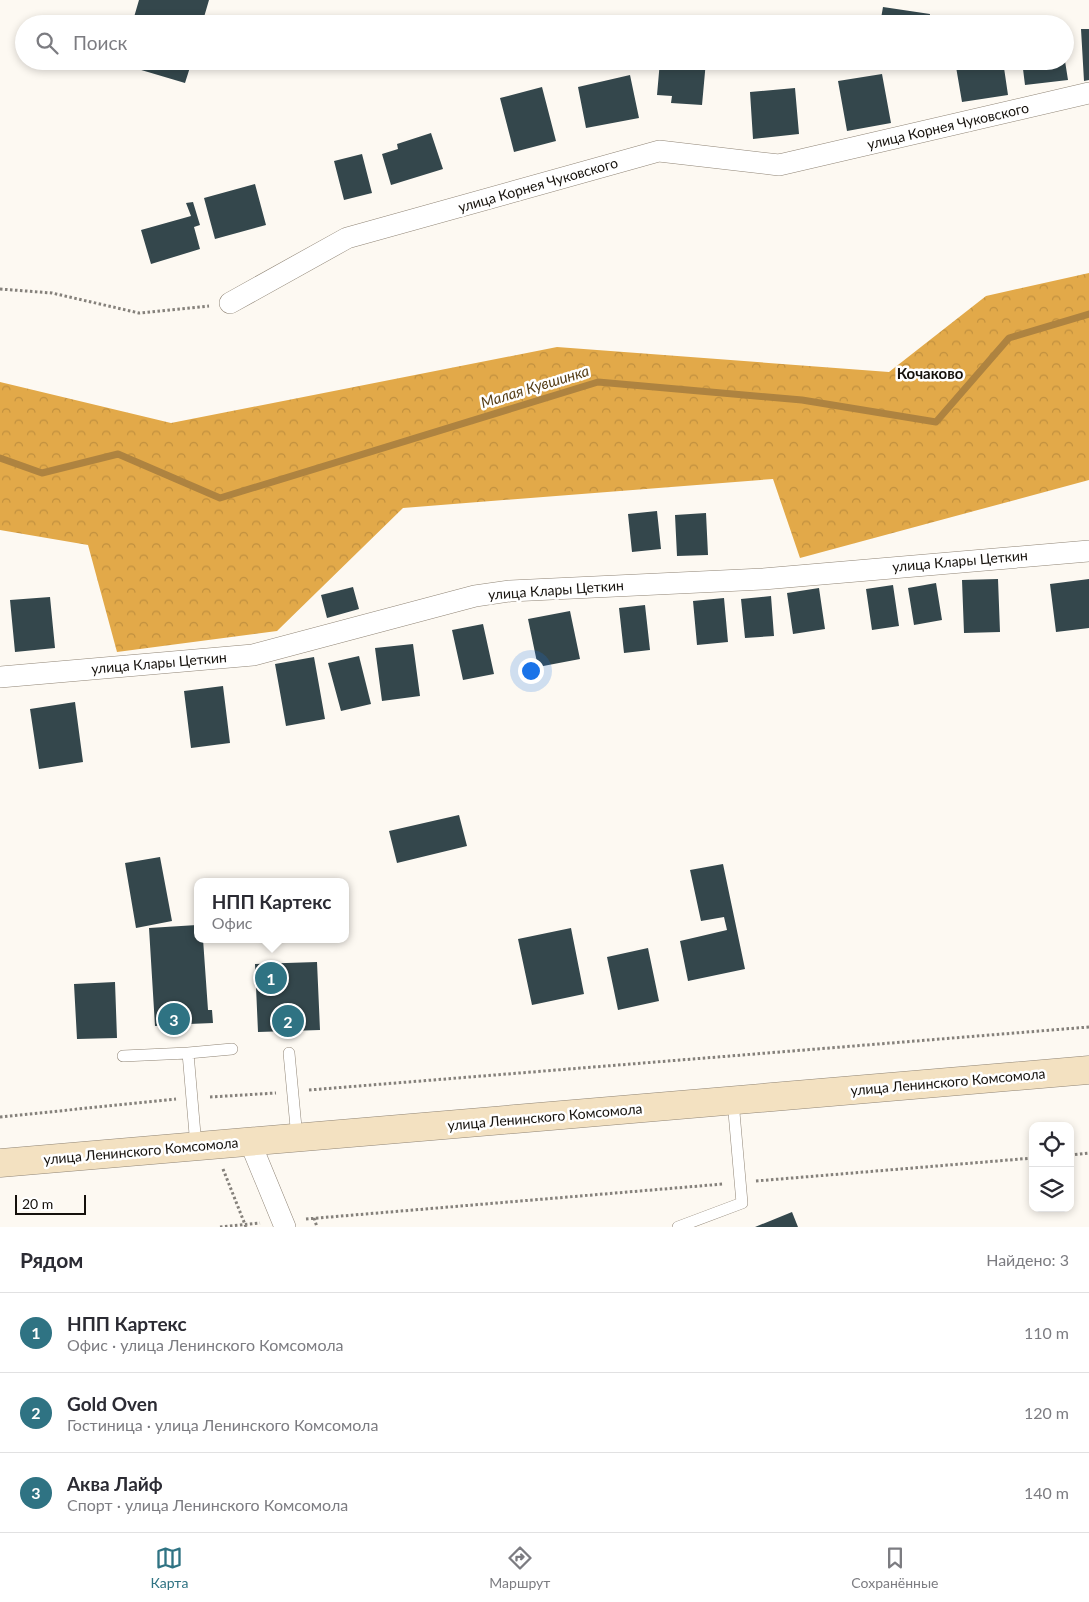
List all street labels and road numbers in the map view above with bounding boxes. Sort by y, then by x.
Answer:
street label: улица Корнея Чуковского [865,99,1030,152]
street label: улица Корнея Чуковского [456,154,620,215]
street label: улица Клары Цеткин [892,546,1028,575]
street label: улица Клары Цеткин [488,576,624,603]
street label: улица Клары Цеткин [91,648,227,677]
street label: улица Ленинского Комсомола [850,1065,1046,1098]
street label: улица Ленинского Комсомола [447,1100,643,1133]
street label: улица Ленинского Комсомола [43,1134,239,1167]

